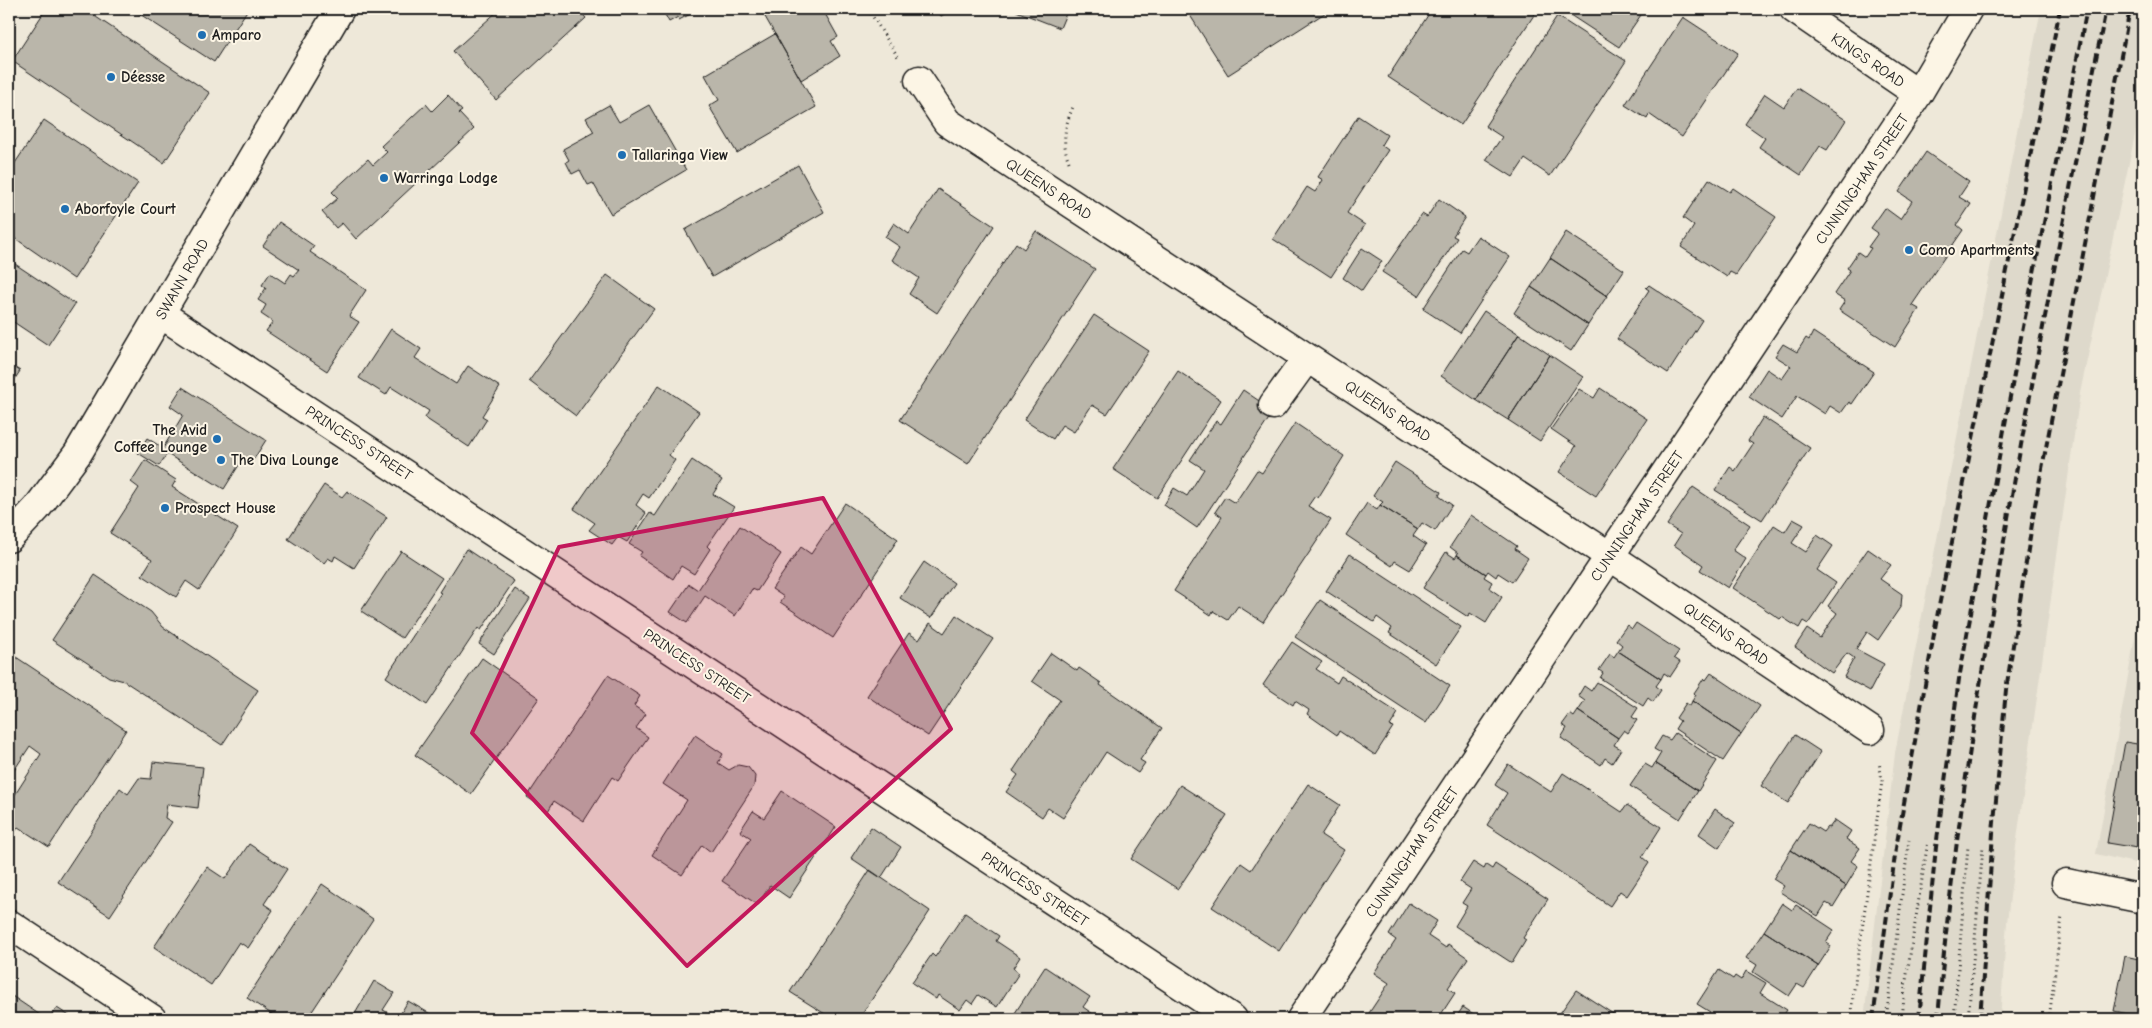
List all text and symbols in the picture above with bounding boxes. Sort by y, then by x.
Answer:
place label: Amparo [212,26,261,44]
marker: Amparo [196,29,208,41]
street label: KINGS ROAD [1828,29,1908,91]
place label: Déesse [121,68,165,86]
marker: Déesse [105,71,117,83]
street label: CUNNINGHAM STREET [1812,110,1913,248]
place label: Tallaringa View [632,146,728,164]
marker: Tallaringa View [616,149,628,161]
street label: QUEENS ROAD [1003,155,1095,223]
place label: Warringa Lodge [394,169,498,187]
marker: Warringa Lodge [378,172,390,184]
place label: Aborfoyle Court [75,200,177,218]
marker: Aborfoyle Court [59,203,71,215]
street label: SWANN ROAD [152,235,212,323]
place label: Como Apartments [1919,241,2034,259]
marker: Como Apartments [1903,244,1915,256]
street label: QUEENS ROAD [1342,377,1434,445]
street label: PRINCESS STREET [302,402,416,484]
place label: The Avid Coffee Lounge [114,421,207,456]
marker: The Avid Coffee Lounge [211,433,223,445]
street label: CUNNINGHAM STREET [1587,447,1688,585]
place label: The Diva Lounge [231,451,339,469]
marker: The Diva Lounge [215,454,227,466]
place label: Prospect House [175,499,276,517]
marker: Prospect House [159,502,171,514]
street label: QUEENS ROAD [1680,599,1772,669]
street label: PRINCESS STREET [640,625,754,707]
street label: CUNNINGHAM STREET [1362,783,1463,921]
street label: PRINCESS STREET [978,848,1092,930]

